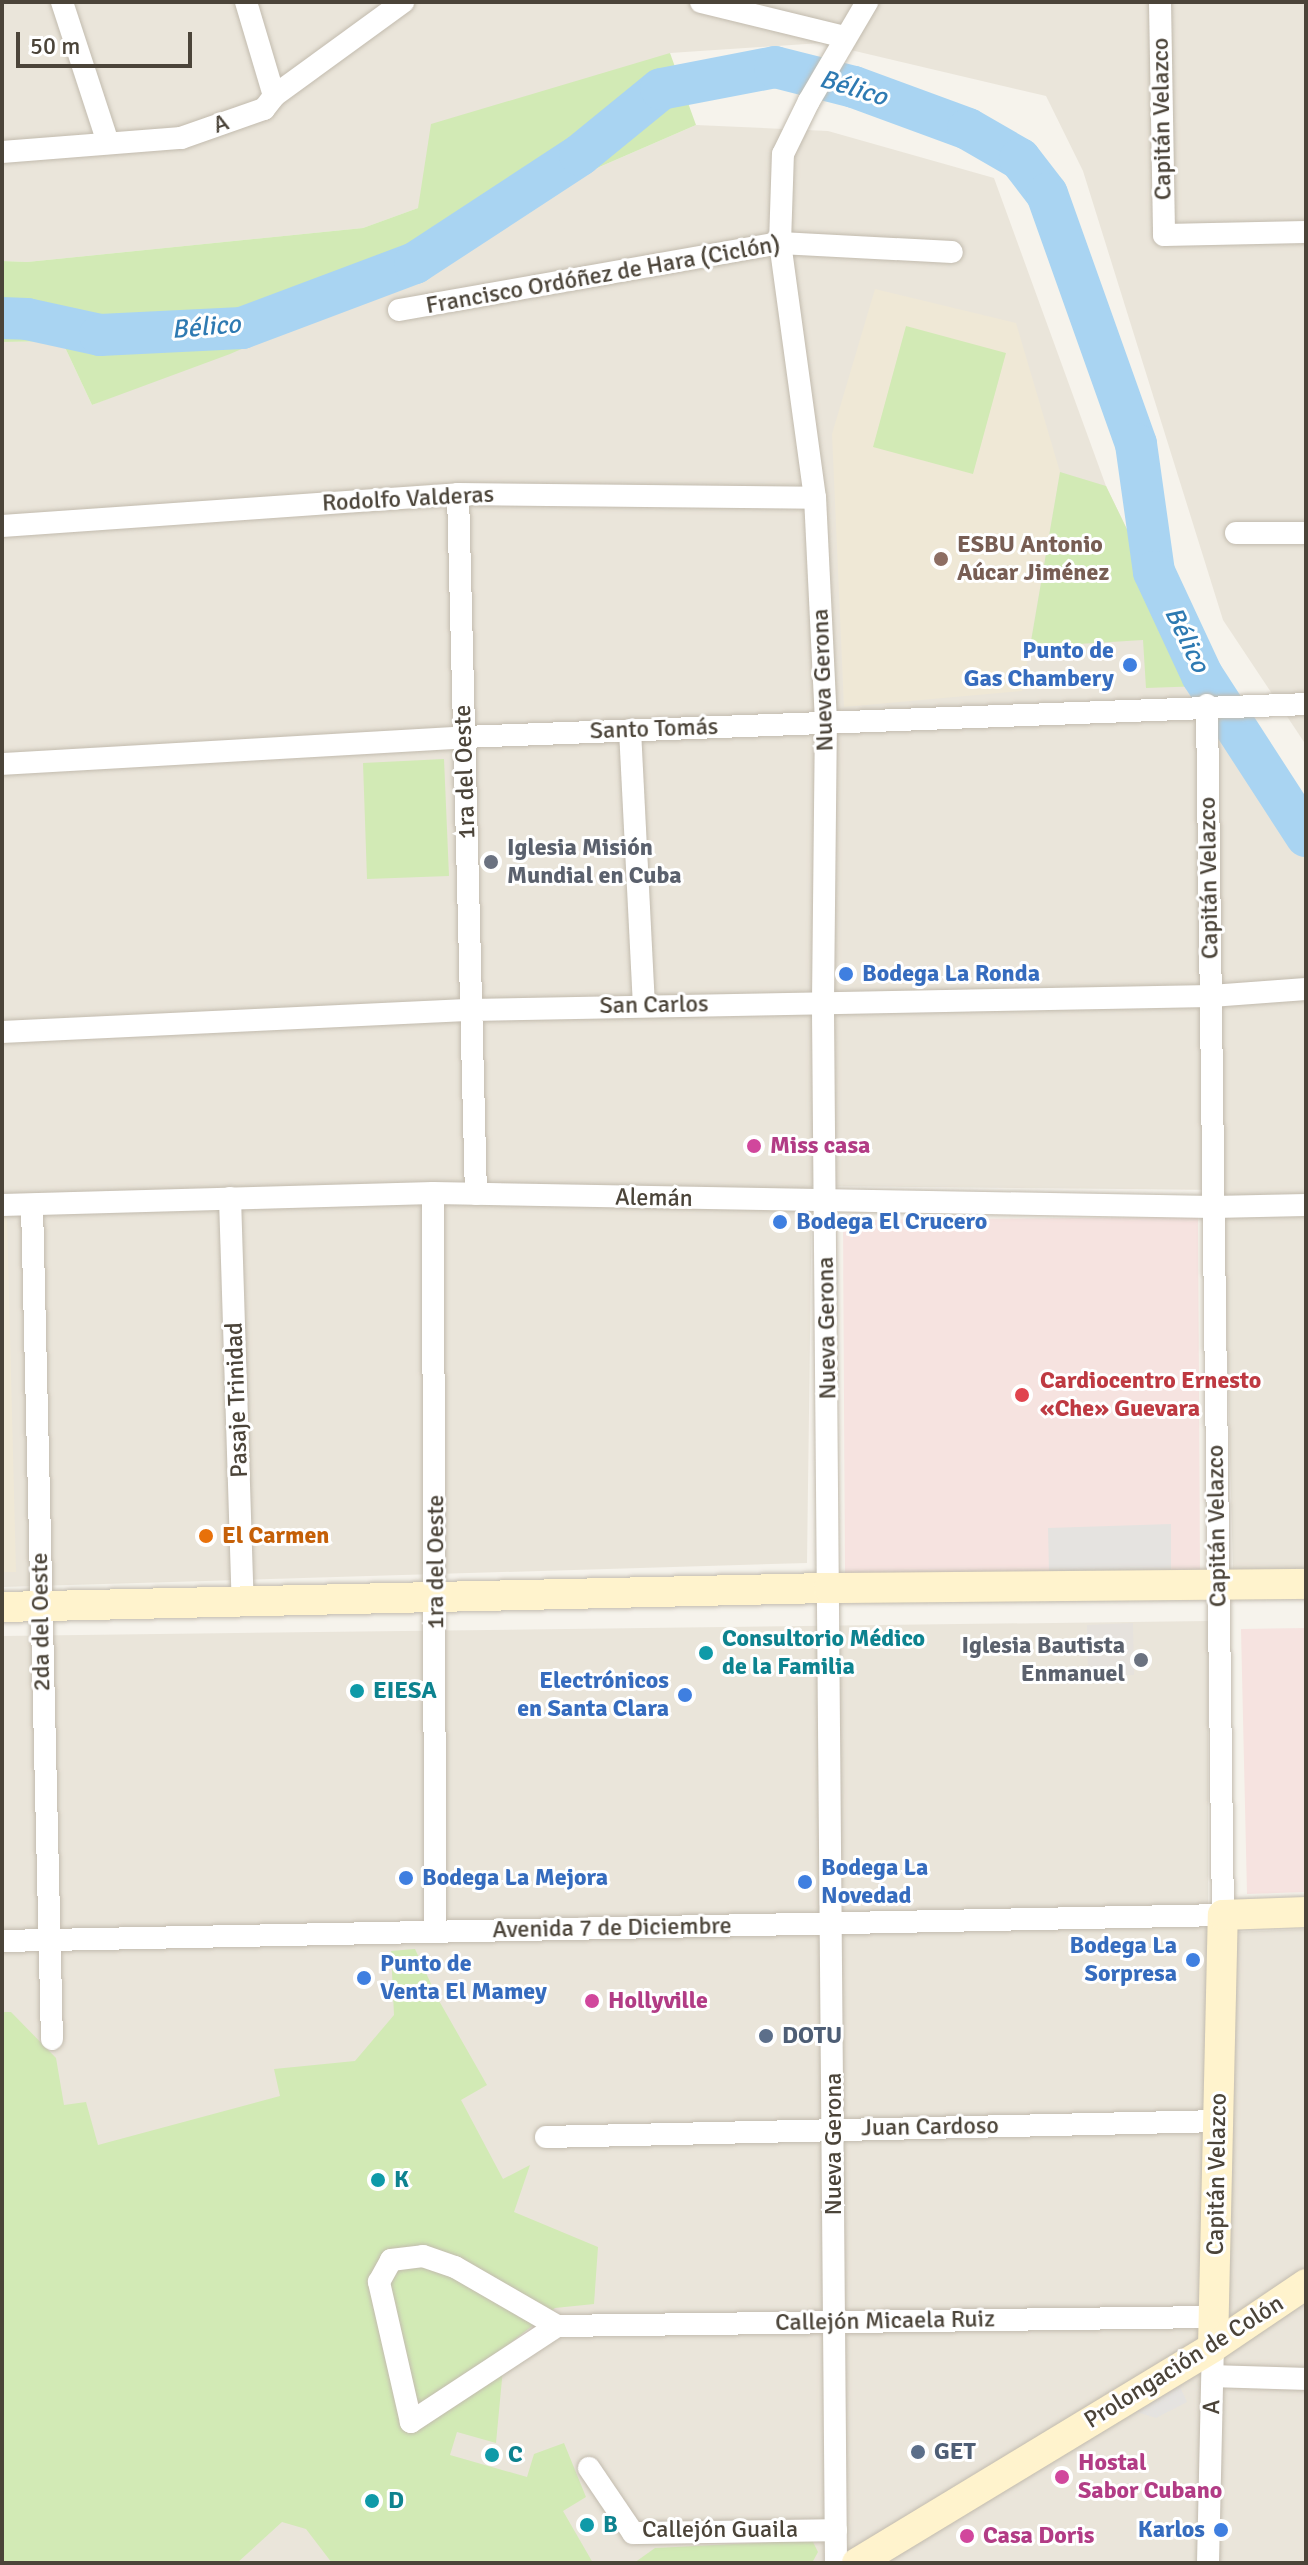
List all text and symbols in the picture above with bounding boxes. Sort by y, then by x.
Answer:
scale bar [20,16,196,66]
text: 50 m [30,31,80,61]
street label: Capitán Velazco [1146,38,1178,200]
water label: Bélico [815,64,891,114]
street label: A [209,108,233,140]
street label: Francisco Ordóñez de Hara (Ciclón) [424,230,782,320]
water label: Bélico [170,309,242,347]
street label: Rodolfo Valderas [321,480,495,518]
place label: ESBU Antonio Aúcar Jiménez [957,531,1109,587]
marker: ESBU Antonio Aúcar Jiménez [932,550,950,568]
water label: Bélico [1157,602,1215,678]
street label: Nueva Gerona [806,608,840,752]
place label: Punto de Gas Chambery [964,637,1114,693]
marker: Punto de Gas Chambery [1121,656,1139,674]
street label: 1ra del Oeste [448,704,482,840]
street label: Santo Tomás [589,712,719,746]
street label: Capitán Velazco [1193,797,1225,959]
place label: Iglesia Misión Mundial en Cuba [507,834,682,890]
marker: Iglesia Misión Mundial en Cuba [482,853,500,871]
place label: Bodega La Ronda [862,960,1040,988]
marker: Bodega La Ronda [837,965,855,983]
street label: San Carlos [599,990,709,1020]
place label: Miss casa [770,1132,870,1160]
marker: Miss casa [745,1137,763,1155]
street label: Alemán [615,1183,693,1213]
place label: Bodega El Crucero [796,1208,987,1236]
marker: Bodega El Crucero [771,1213,789,1231]
street label: Nueva Gerona [811,1256,843,1400]
street label: Pasaje Trinidad [220,1322,254,1478]
place label: Cardiocentro Ernesto «Che» Guevara [1040,1367,1261,1423]
marker: Cardiocentro Ernesto «Che» Guevara [1011,1384,1033,1406]
street label: Capitán Velazco [1201,1445,1233,1607]
street label: 1ra del Oeste [422,1495,450,1629]
place label: El Carmen [222,1522,329,1550]
marker: El Carmen [197,1527,215,1545]
street label: 2da del Oeste [25,1552,57,1692]
place label: Consultorio Médico de la Familia [722,1625,925,1681]
place label: Iglesia Bautista Enmanuel [962,1632,1125,1688]
marker: Consultorio Médico de la Familia [697,1644,715,1662]
marker: Iglesia Bautista Enmanuel [1132,1651,1150,1669]
place label: Electrónicos en Santa Clara [517,1667,669,1723]
place label: EIESA [373,1677,437,1705]
marker: EIESA [348,1682,366,1700]
marker: Electrónicos en Santa Clara [676,1686,694,1704]
place label: Bodega La Novedad [821,1854,928,1910]
place label: Bodega La Mejora [422,1864,608,1892]
marker: Bodega La Mejora [397,1869,415,1887]
marker: Bodega La Novedad [796,1873,814,1891]
street label: Avenida 7 de Diciembre [492,1912,732,1944]
place label: Bodega La Sorpresa [1070,1932,1177,1988]
place label: Punto de Venta El Mamey [380,1950,547,2006]
marker: Bodega La Sorpresa [1184,1951,1202,1969]
marker: Punto de Venta El Mamey [355,1969,373,1987]
place label: Hollyville [608,1987,708,2015]
marker: Hollyville [583,1992,601,2010]
place label: DOTU [782,2022,842,2050]
marker: DOTU [757,2027,775,2045]
street label: Nueva Gerona [820,2073,848,2215]
street label: Capitán Velazco [1201,2093,1233,2255]
street label: Juan Cardoso [861,2111,999,2143]
place label: K [394,2166,409,2194]
marker: K [369,2171,387,2189]
street label: Prolongación de Colón [1079,2289,1289,2435]
street label: Callejón Micaela Ruiz [775,2305,995,2337]
street label: A [1197,2399,1227,2415]
place label: GET [934,2438,976,2466]
place label: C [508,2441,523,2469]
marker: GET [909,2443,927,2461]
marker: C [483,2446,501,2464]
place label: Hostal Sabor Cubano [1078,2449,1222,2505]
marker: Hostal Sabor Cubano [1053,2468,1071,2486]
place label: D [388,2487,404,2515]
marker: D [363,2492,381,2510]
place label: B [603,2511,618,2539]
marker: B [578,2516,596,2534]
street label: Callejón Guaila [642,2516,798,2544]
place label: Karlos [1138,2516,1205,2544]
marker: Karlos [1212,2521,1230,2539]
place label: Casa Doris [983,2522,1094,2550]
marker: Casa Doris [958,2527,976,2545]

